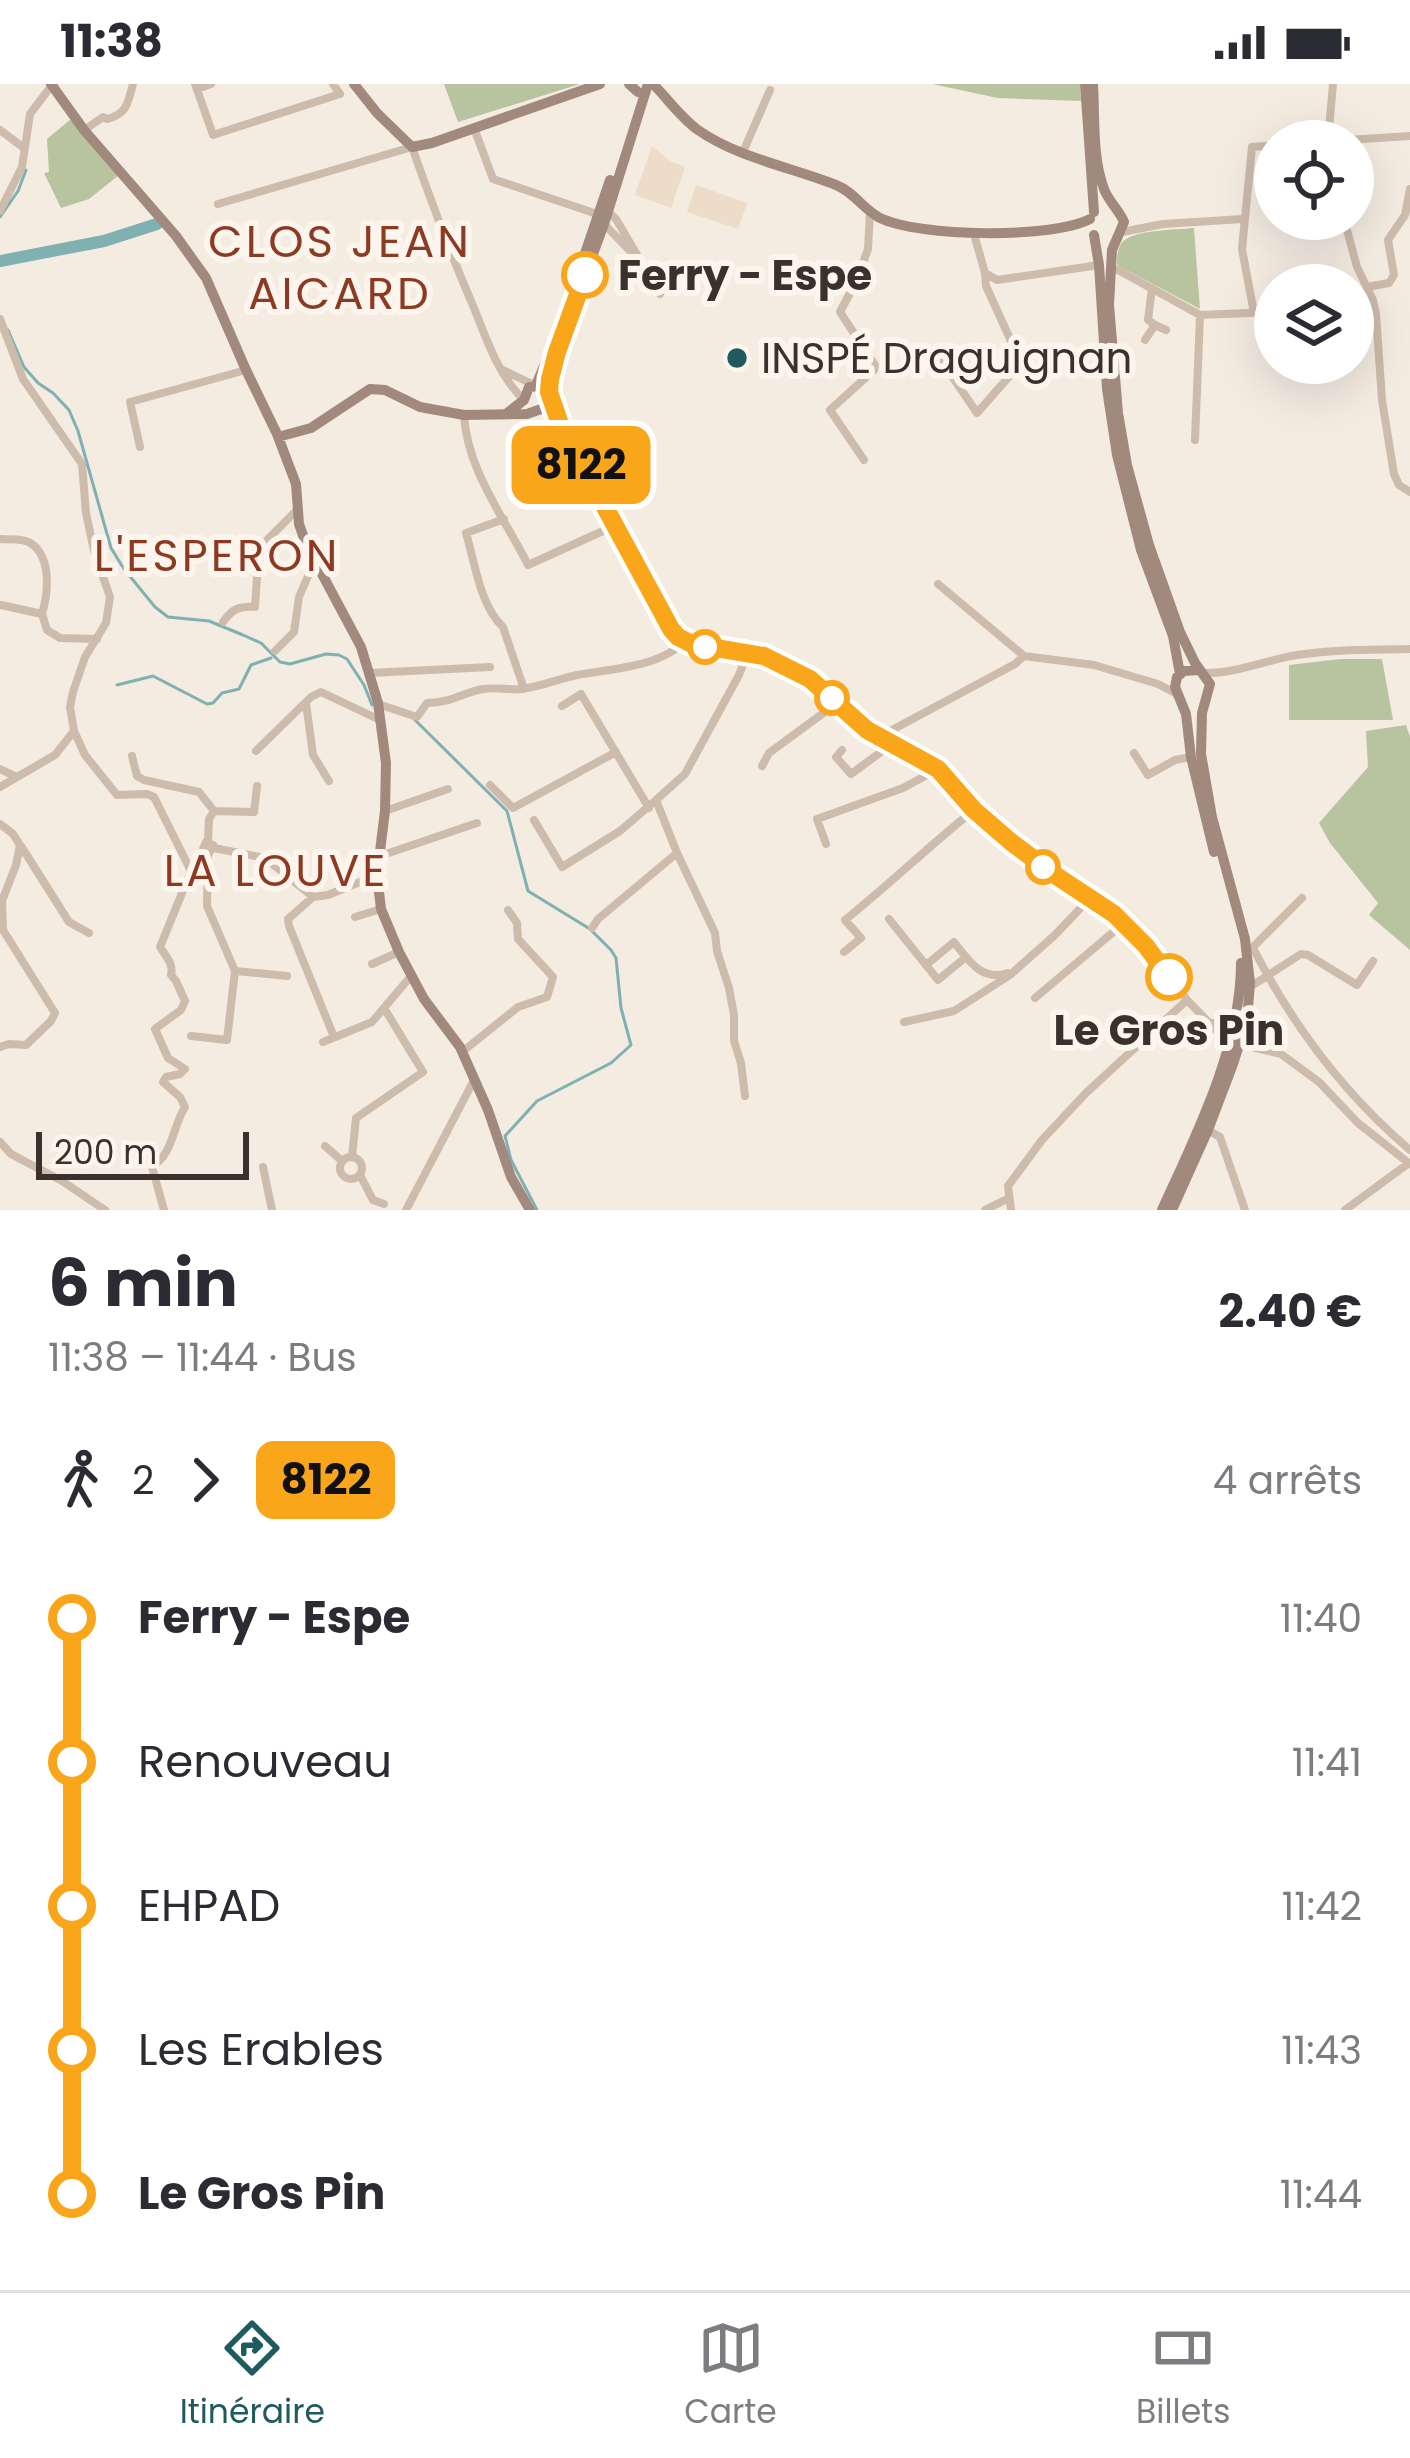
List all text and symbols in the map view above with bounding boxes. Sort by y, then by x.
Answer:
text: 11:38 [60,10,163,73]
map controls [1254,120,1374,384]
button: locate [1254,120,1374,240]
district label: CLOS JEAN AICARD [208,210,472,325]
place label: Ferry - Espe [618,246,872,305]
marker: Ferry - Espe [563,253,607,297]
button: layers [1254,264,1374,384]
place label: INSPÉ Draguignan [761,329,1133,388]
marker: INSPÉ Draguignan [724,345,750,371]
line badge: 8122 [497,426,665,504]
text: 8122 [536,435,626,494]
district label: L'ESPERON [94,524,340,587]
unlabelled marker [689,631,721,663]
unlabelled marker [816,682,848,714]
district label: LA LOUVE [164,839,388,902]
unlabelled marker [1027,851,1059,883]
marker: Le Gros Pin [1147,955,1191,999]
place label: Le Gros Pin [1054,1001,1284,1060]
scale bar [36,1126,249,1179]
text: 200 m [54,1129,157,1176]
text: 6 min [48,1237,238,1329]
text: 2.40 € [1218,1280,1362,1343]
text: 11:38 – 11:44 · Bus [48,1330,357,1385]
icon: walk [48,1447,114,1513]
icon: forward [172,1447,238,1513]
text: 8122 [280,1450,371,1509]
text: 2 [132,1453,154,1508]
text: 4 arrêts [1213,1453,1362,1508]
text: Ferry - Espe [138,1586,410,1649]
text: 11:40 [1280,1591,1362,1646]
text: Renouveau [138,1730,392,1793]
text: 11:41 [1292,1735,1362,1790]
text: EHPAD [138,1874,280,1937]
text: 11:42 [1282,1879,1362,1934]
text: Les Erables [138,2018,384,2081]
text: 11:43 [1281,2023,1362,2078]
text: Le Gros Pin [138,2162,385,2225]
text: 11:44 [1280,2167,1362,2222]
tab: Itinéraire [180,2315,325,2437]
tab: Carte [684,2315,777,2437]
tab: Billets [1136,2315,1230,2437]

